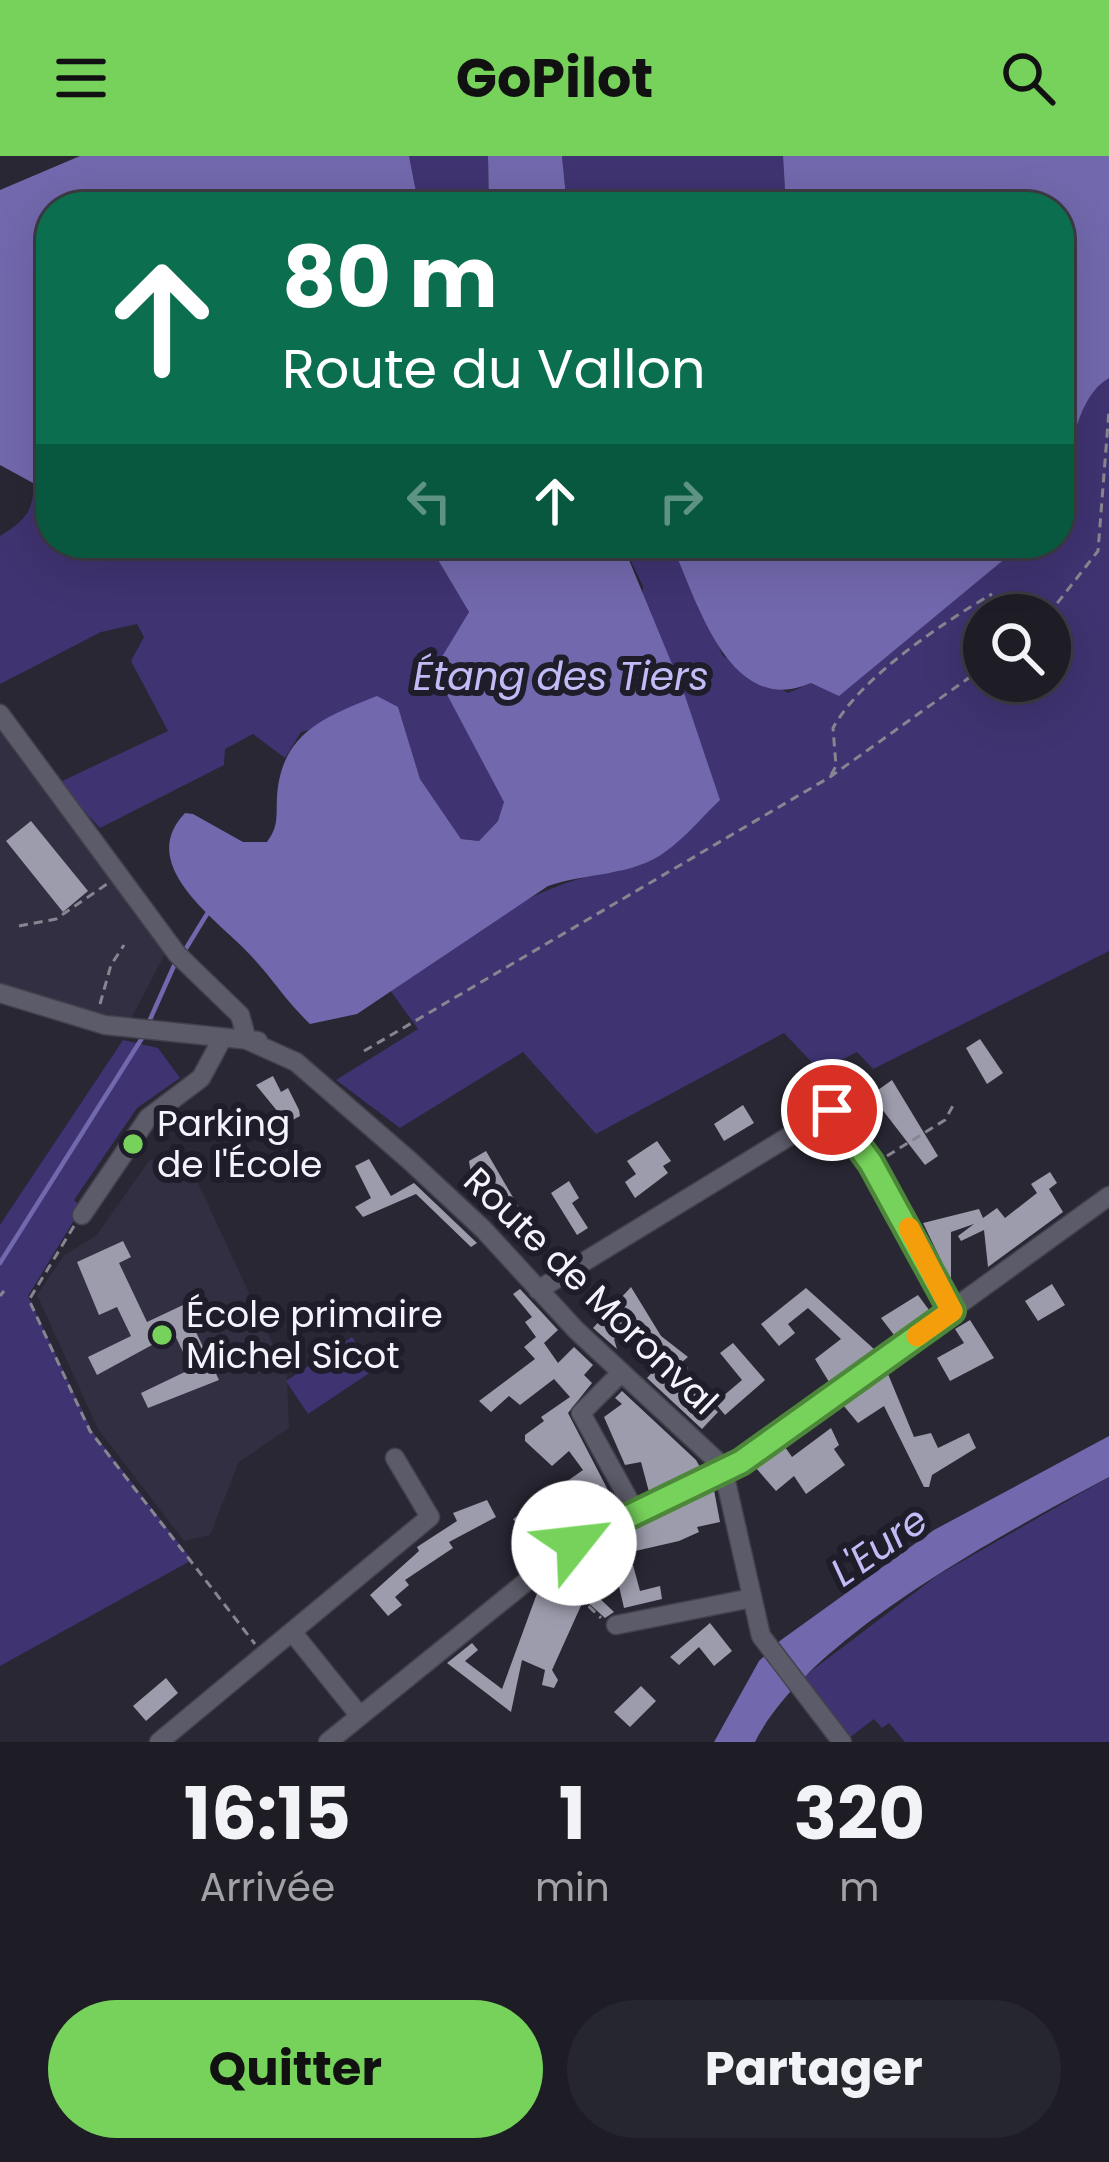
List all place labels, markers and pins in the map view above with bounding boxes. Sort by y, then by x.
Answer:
pin [781,1059,883,1161]
place label: Parking de l'École [157,1098,322,1190]
marker: Parking de l'École [120,1131,146,1157]
place label: École primaire Michel Sicot [186,1289,443,1381]
marker: École primaire Michel Sicot [149,1322,175,1348]

